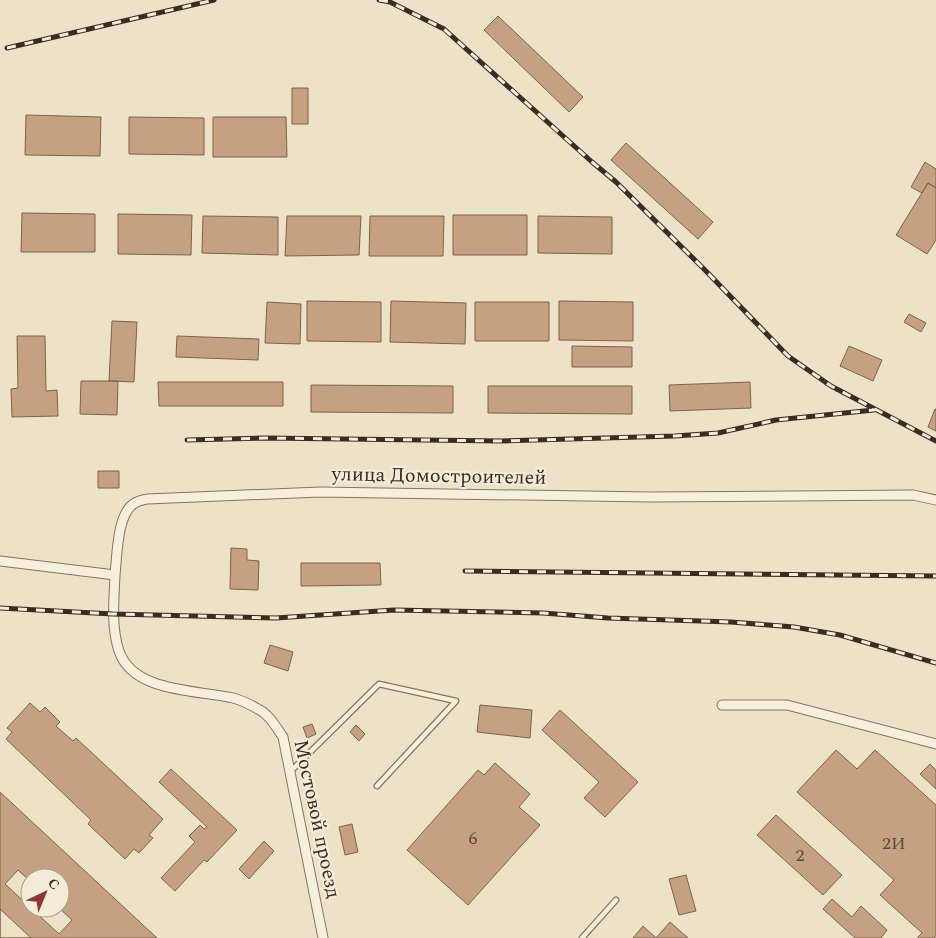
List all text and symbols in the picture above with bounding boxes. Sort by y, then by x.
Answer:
street label: улица Домостроителей [330,459,547,493]
street label: Мостовой проезд [286,737,348,901]
house number: 6 [469,825,478,852]
house number: 2И [882,830,906,857]
house number: 2 [796,842,805,869]
north arrow [20,868,70,918]
text: С [43,873,65,895]

